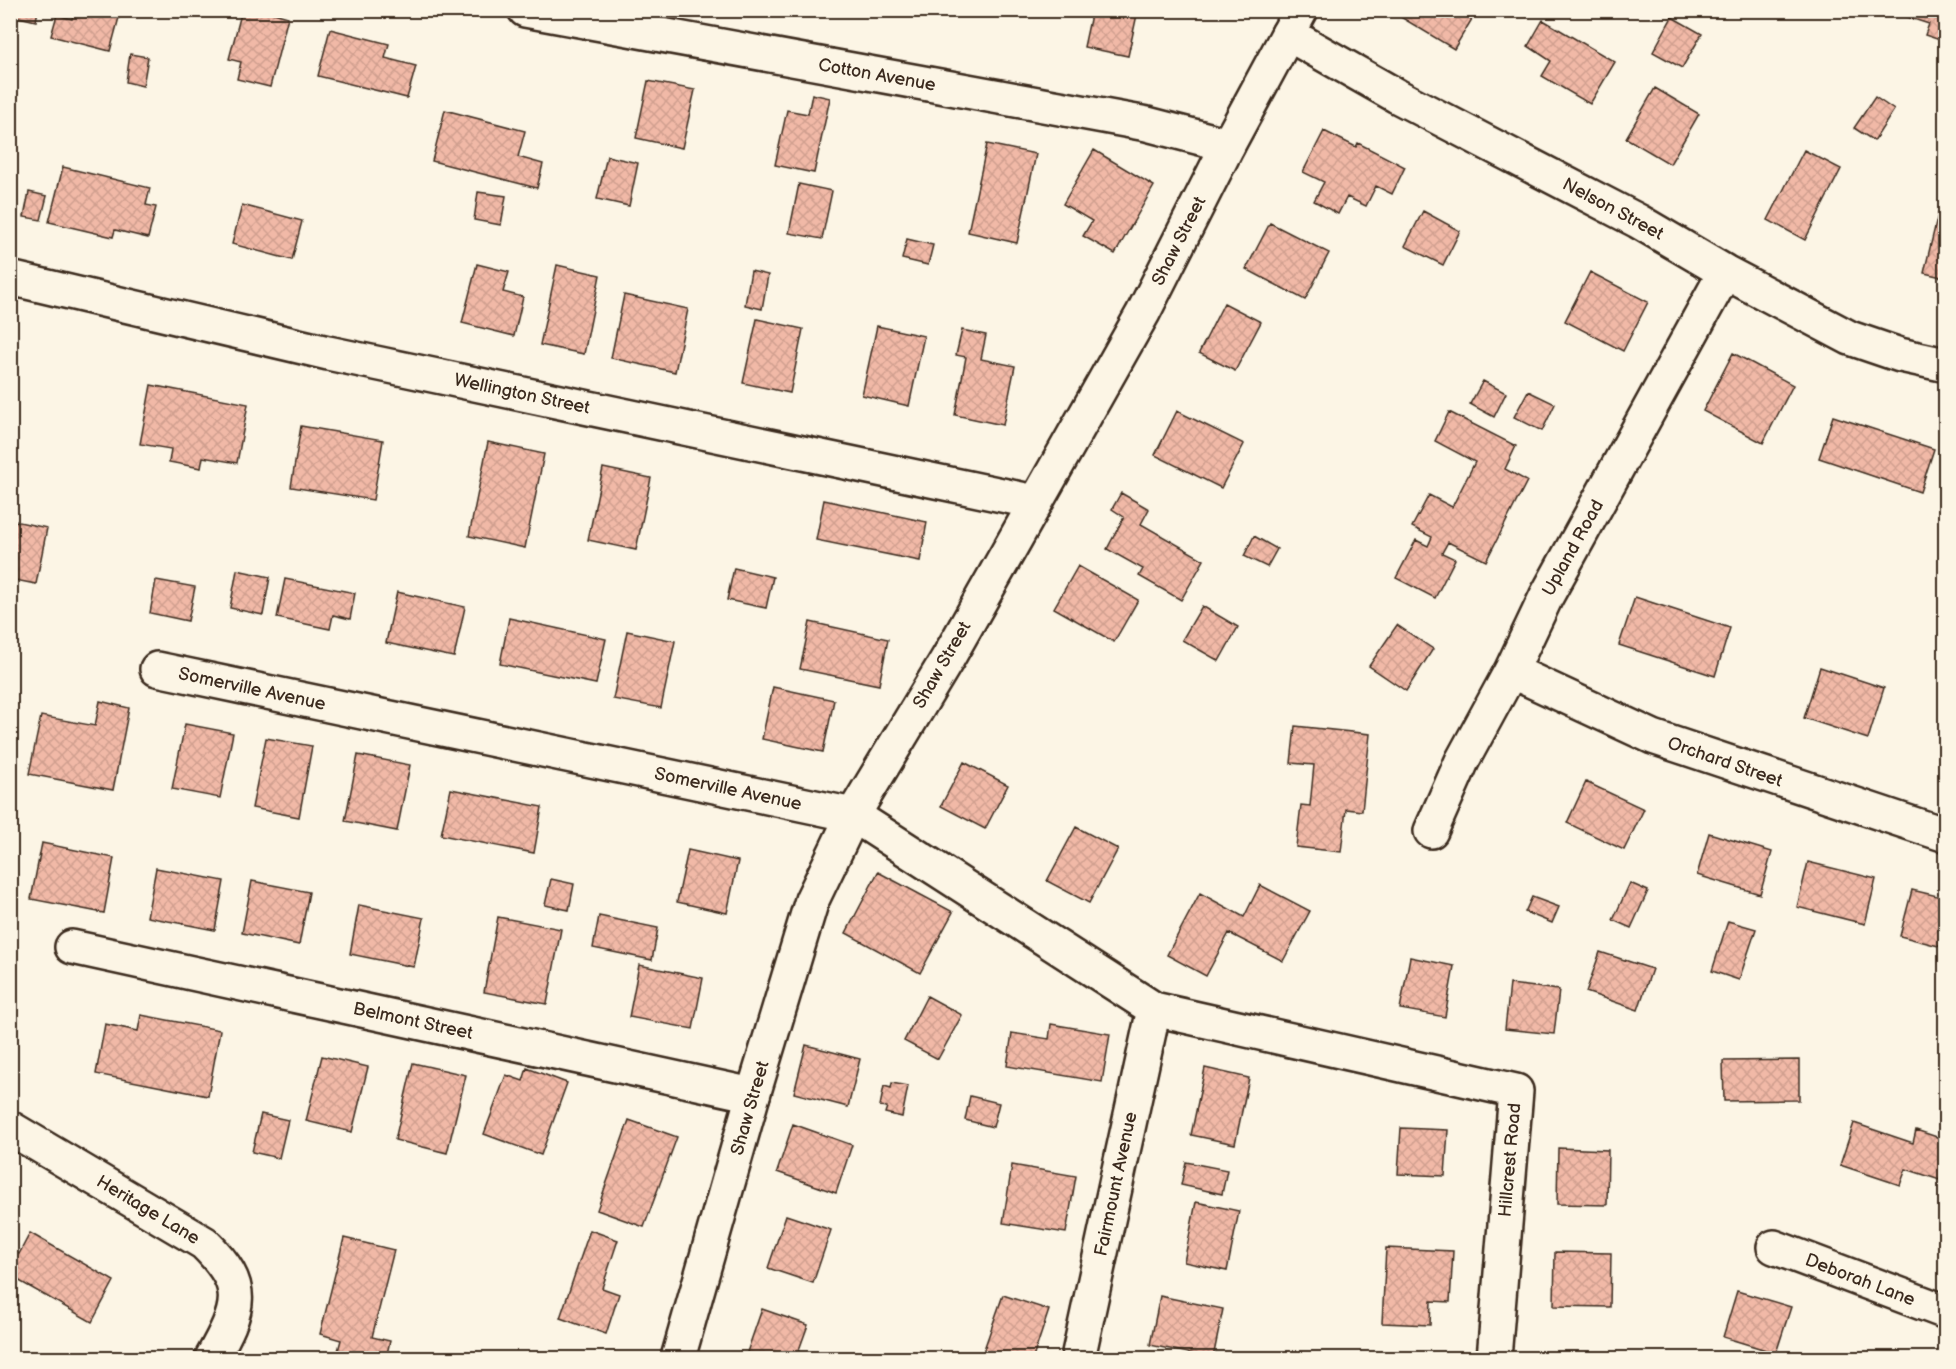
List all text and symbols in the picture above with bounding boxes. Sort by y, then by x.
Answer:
street label: Cotton Avenue [817,54,938,96]
street label: Nelson Street [1559,174,1668,245]
street label: Shaw Street [1148,193,1211,289]
street label: Wellington Street [452,369,592,419]
street label: Upland Road [1538,496,1608,600]
street label: Shaw Street [909,617,976,712]
street label: Somerville Avenue [177,663,328,715]
street label: Orchard Street [1665,733,1786,792]
street label: Somerville Avenue [653,763,804,815]
street label: Belmont Street [351,998,475,1044]
street label: Shaw Street [727,1058,774,1158]
street label: Hillcrest Road [1495,1102,1525,1218]
street label: Fairmount Avenue [1090,1110,1142,1258]
street label: Heritage Lane [93,1171,204,1249]
street label: Deborah Lane [1802,1249,1918,1311]

